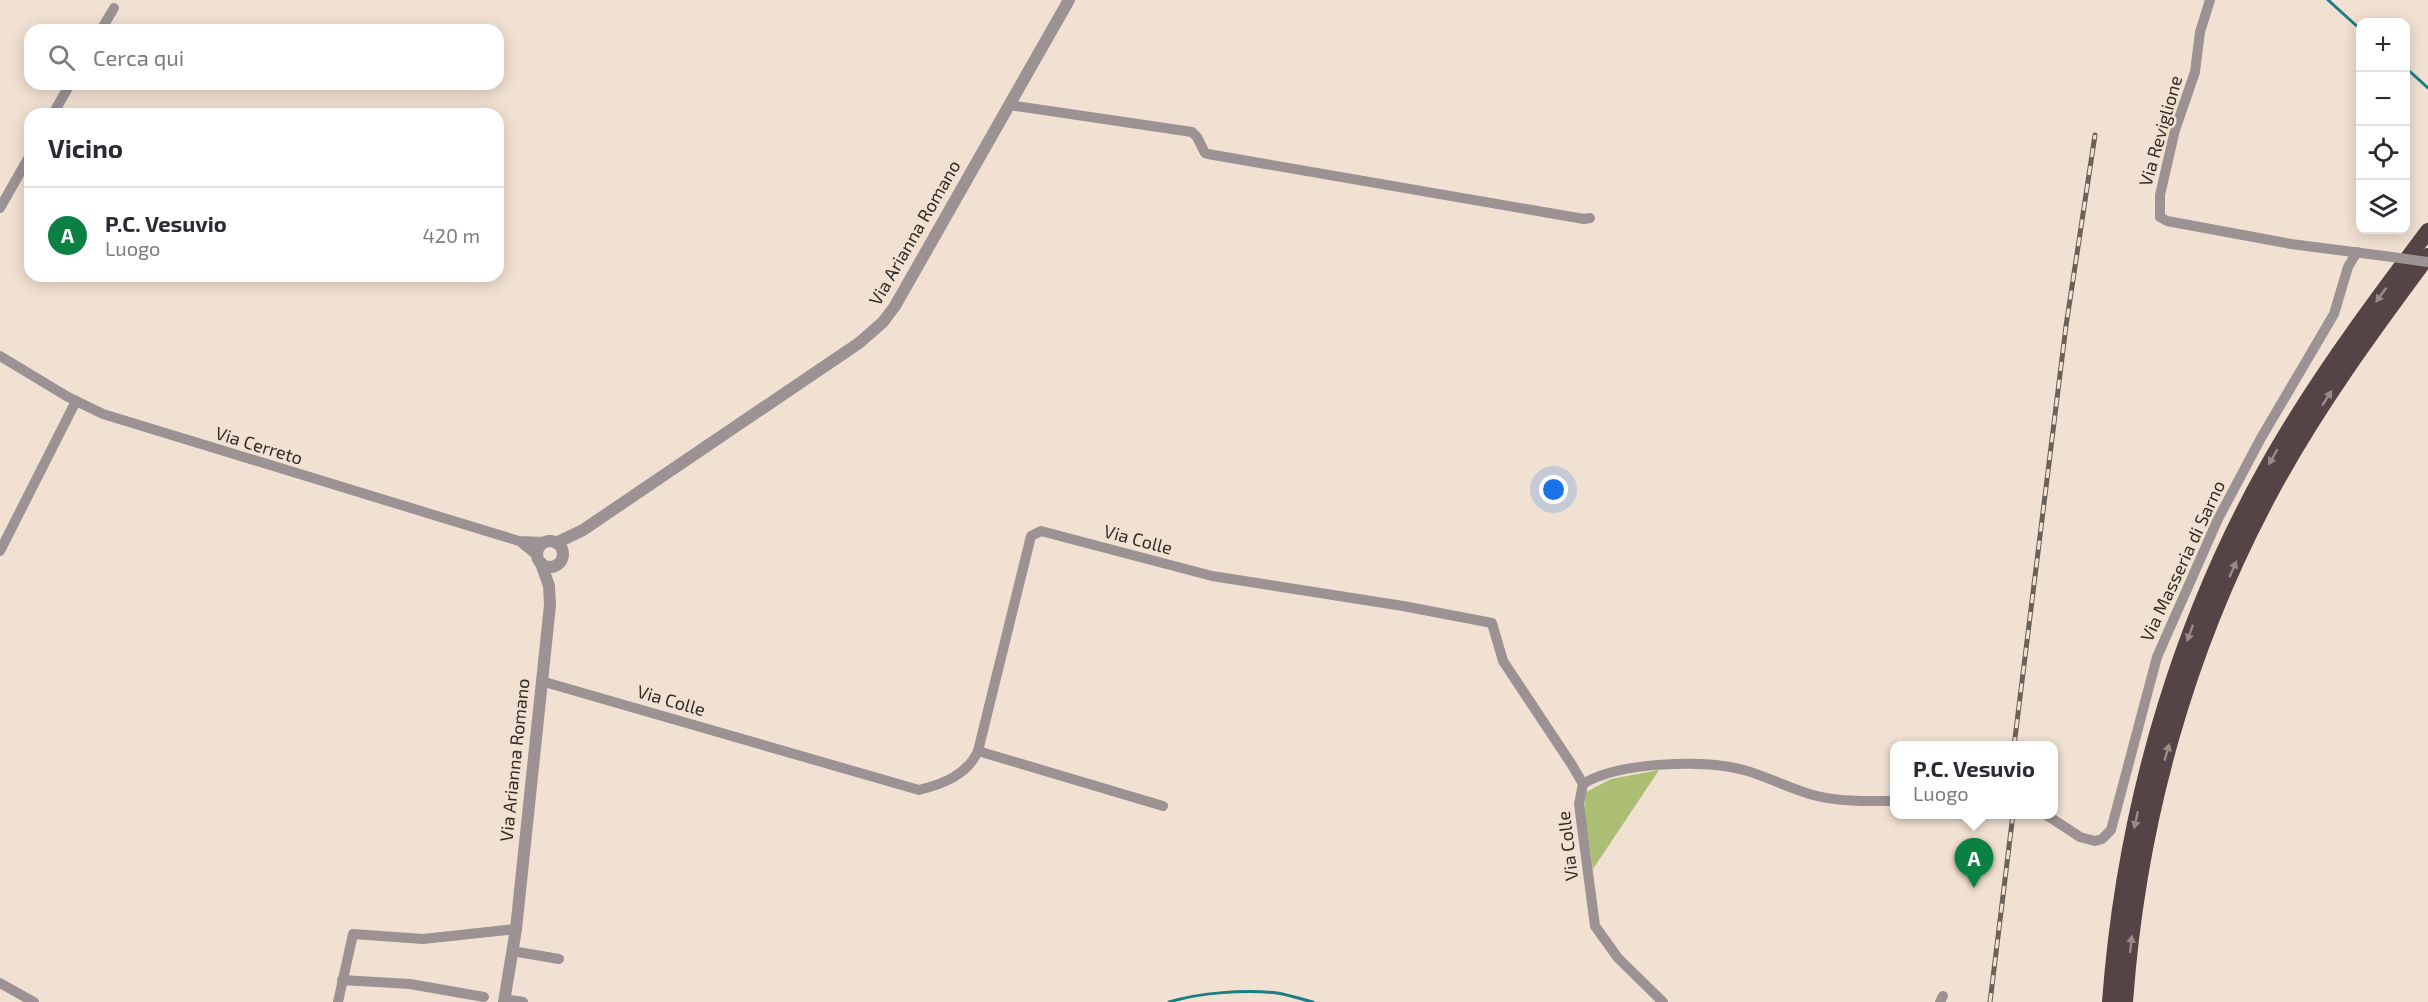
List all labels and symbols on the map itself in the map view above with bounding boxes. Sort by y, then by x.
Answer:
street label: Via Reviglione [2134,73,2186,189]
street label: Via Arianna Romano [864,156,965,309]
one-way arrow [2375,286,2387,302]
one-way arrow [2321,390,2332,406]
street label: Via Cerreto [213,421,306,469]
one-way arrow [2268,449,2278,466]
your location [1539,475,1568,504]
street label: Via Masseria di Sarno [2135,477,2229,645]
street label: Via Colle [1102,519,1175,559]
one-way arrow [2228,560,2238,578]
one-way arrow [2185,625,2195,643]
street label: Via Arianna Romano [494,677,534,843]
street label: Via Colle [635,680,708,720]
one-way arrow [2163,743,2172,761]
street label: Via Colle [1552,810,1582,882]
one-way arrow [2130,811,2140,830]
pin: A [1954,838,1994,888]
one-way arrow [2126,934,2135,953]

